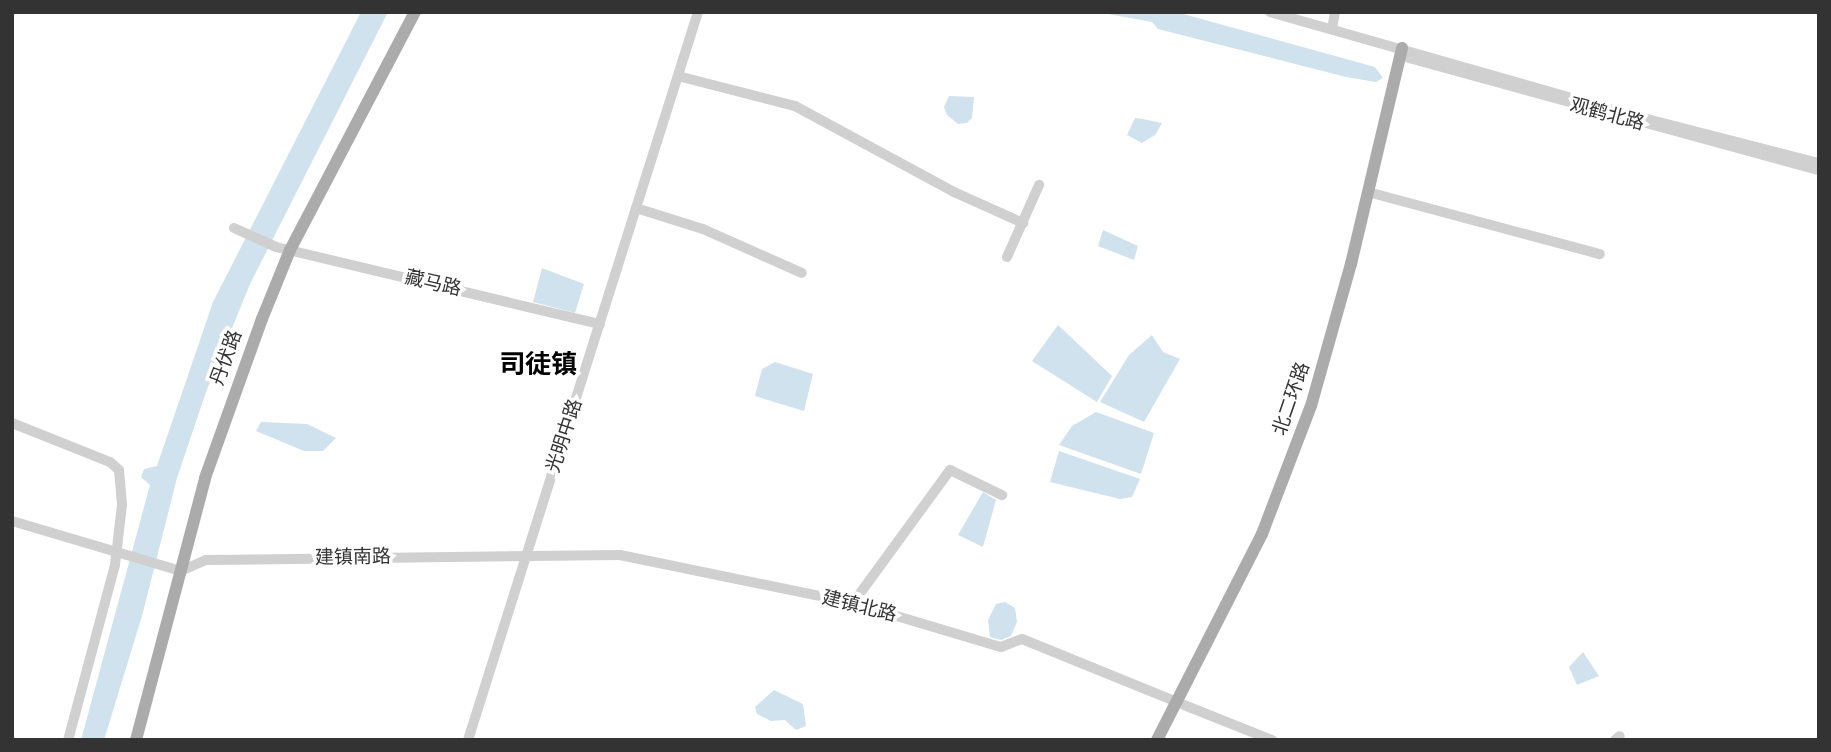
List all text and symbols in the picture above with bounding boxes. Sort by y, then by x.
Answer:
street label: 观鹤北路 [1567,94,1647,136]
street label: 藏马路 [403,266,463,302]
street label: 丹伏路 [207,327,247,389]
district label: 司徒镇 [499,350,577,382]
street label: 北二环路 [1269,359,1315,439]
street label: 光明中路 [542,396,588,476]
street label: 建镇南路 [315,546,391,570]
street label: 建镇北路 [819,587,899,627]

